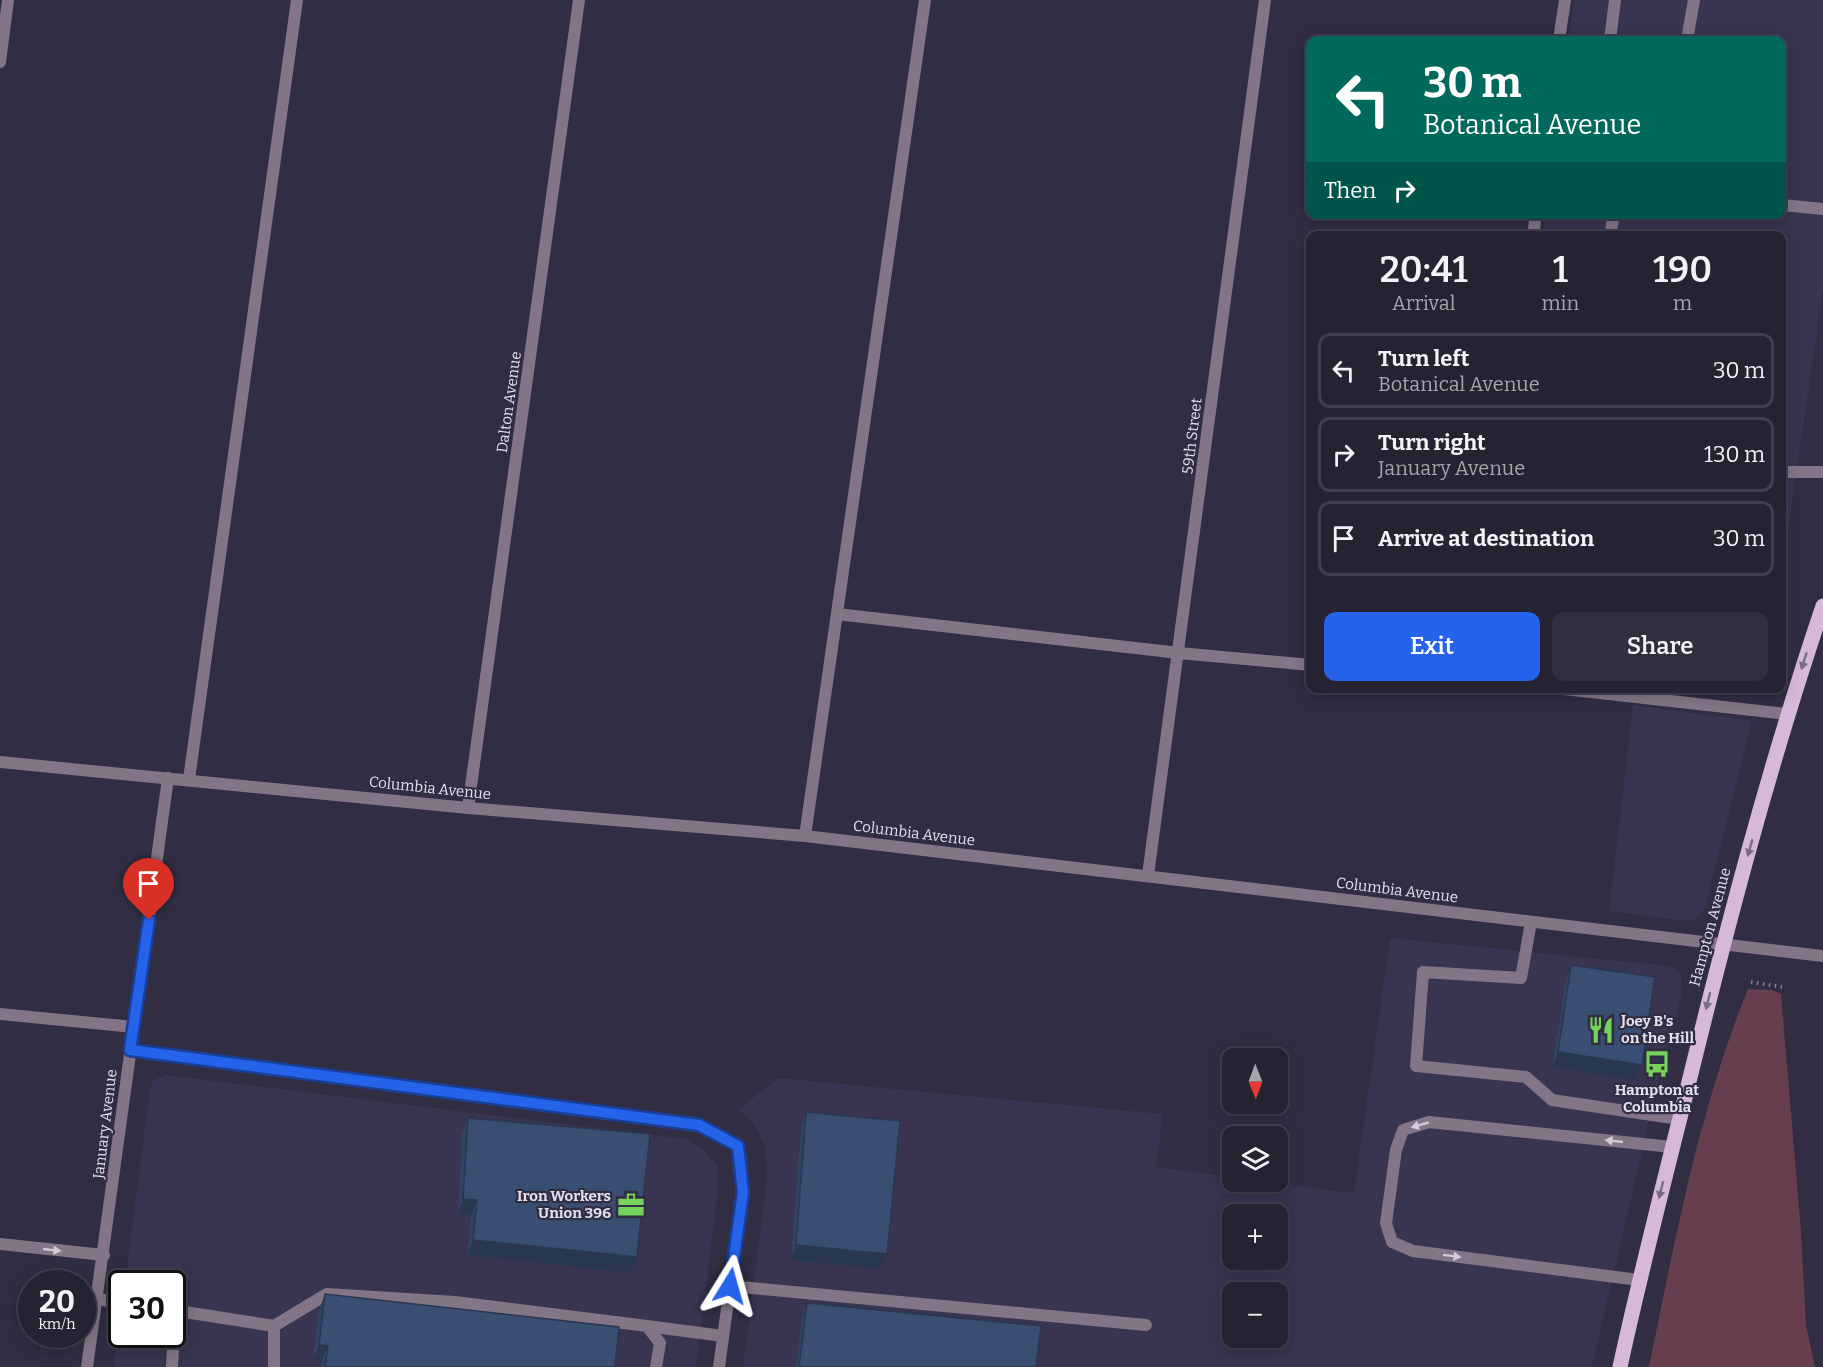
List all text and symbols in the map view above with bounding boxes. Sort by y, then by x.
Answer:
text: 30 m [1423,58,1522,108]
icon: left [1324,60,1402,138]
text: Botanical Avenue [1423,109,1641,141]
icon: right [1388,174,1421,207]
text: Then [1324,177,1376,204]
text: 20:41 [1380,248,1468,292]
text: 1 [1553,248,1568,292]
text: 190 [1653,248,1712,292]
text: Arrival [1392,291,1455,315]
text: min [1541,291,1579,315]
text: m [1673,291,1692,315]
text: Turn left [1378,345,1470,372]
street label: Dalton Avenue [493,350,525,454]
icon: left [1327,354,1360,387]
text: 30 m [1713,357,1765,384]
text: Botanical Avenue [1378,372,1540,396]
street label: 59th Street [1178,396,1206,475]
text: Turn right [1378,429,1486,456]
icon: right [1327,438,1360,471]
text: 130 m [1704,441,1765,468]
text: January Avenue [1378,456,1525,480]
icon: arrive [1327,522,1360,555]
text: Arrive at destination [1378,525,1594,552]
text: 30 m [1713,525,1765,552]
button: Exit [1324,612,1540,681]
button: Share [1552,612,1768,681]
one-way arrow [1799,652,1809,670]
street label: Columbia Avenue [368,773,492,803]
street label: Columbia Avenue [852,817,976,849]
one-way arrow [1744,839,1754,857]
pin [123,858,174,920]
street label: Hampton Avenue [1685,866,1735,988]
icon: arrive [132,867,165,900]
street label: Columbia Avenue [1335,874,1459,906]
one-way arrow [1703,992,1713,1010]
place label: Joey B's on the Hill [1620,1012,1695,1047]
restaurant icon: Joey B's on the Hill [1586,1015,1616,1045]
north arrow [1222,1048,1288,1114]
map controls [1222,1048,1288,1348]
bus stop icon: Hampton at Columbia [1642,1049,1672,1079]
street label: January Avenue [89,1068,121,1181]
place label: Hampton at Columbia [1615,1081,1699,1116]
one-way arrow [1411,1121,1429,1130]
button: layers [1222,1126,1288,1192]
one-way arrow [1604,1136,1623,1146]
one-way arrow [1656,1181,1666,1200]
place label: Iron Workers Union 396 [517,1187,611,1222]
office icon: Iron Workers Union 396 [616,1190,646,1220]
button: + [1222,1204,1288,1270]
one-way arrow [42,1245,61,1255]
one-way arrow [1443,1252,1462,1261]
position arrow [698,1254,762,1318]
speed limit sign: 30 [108,1270,186,1348]
button: − [1222,1282,1288,1348]
text: 20 [39,1284,75,1320]
text: km/h [38,1315,76,1333]

